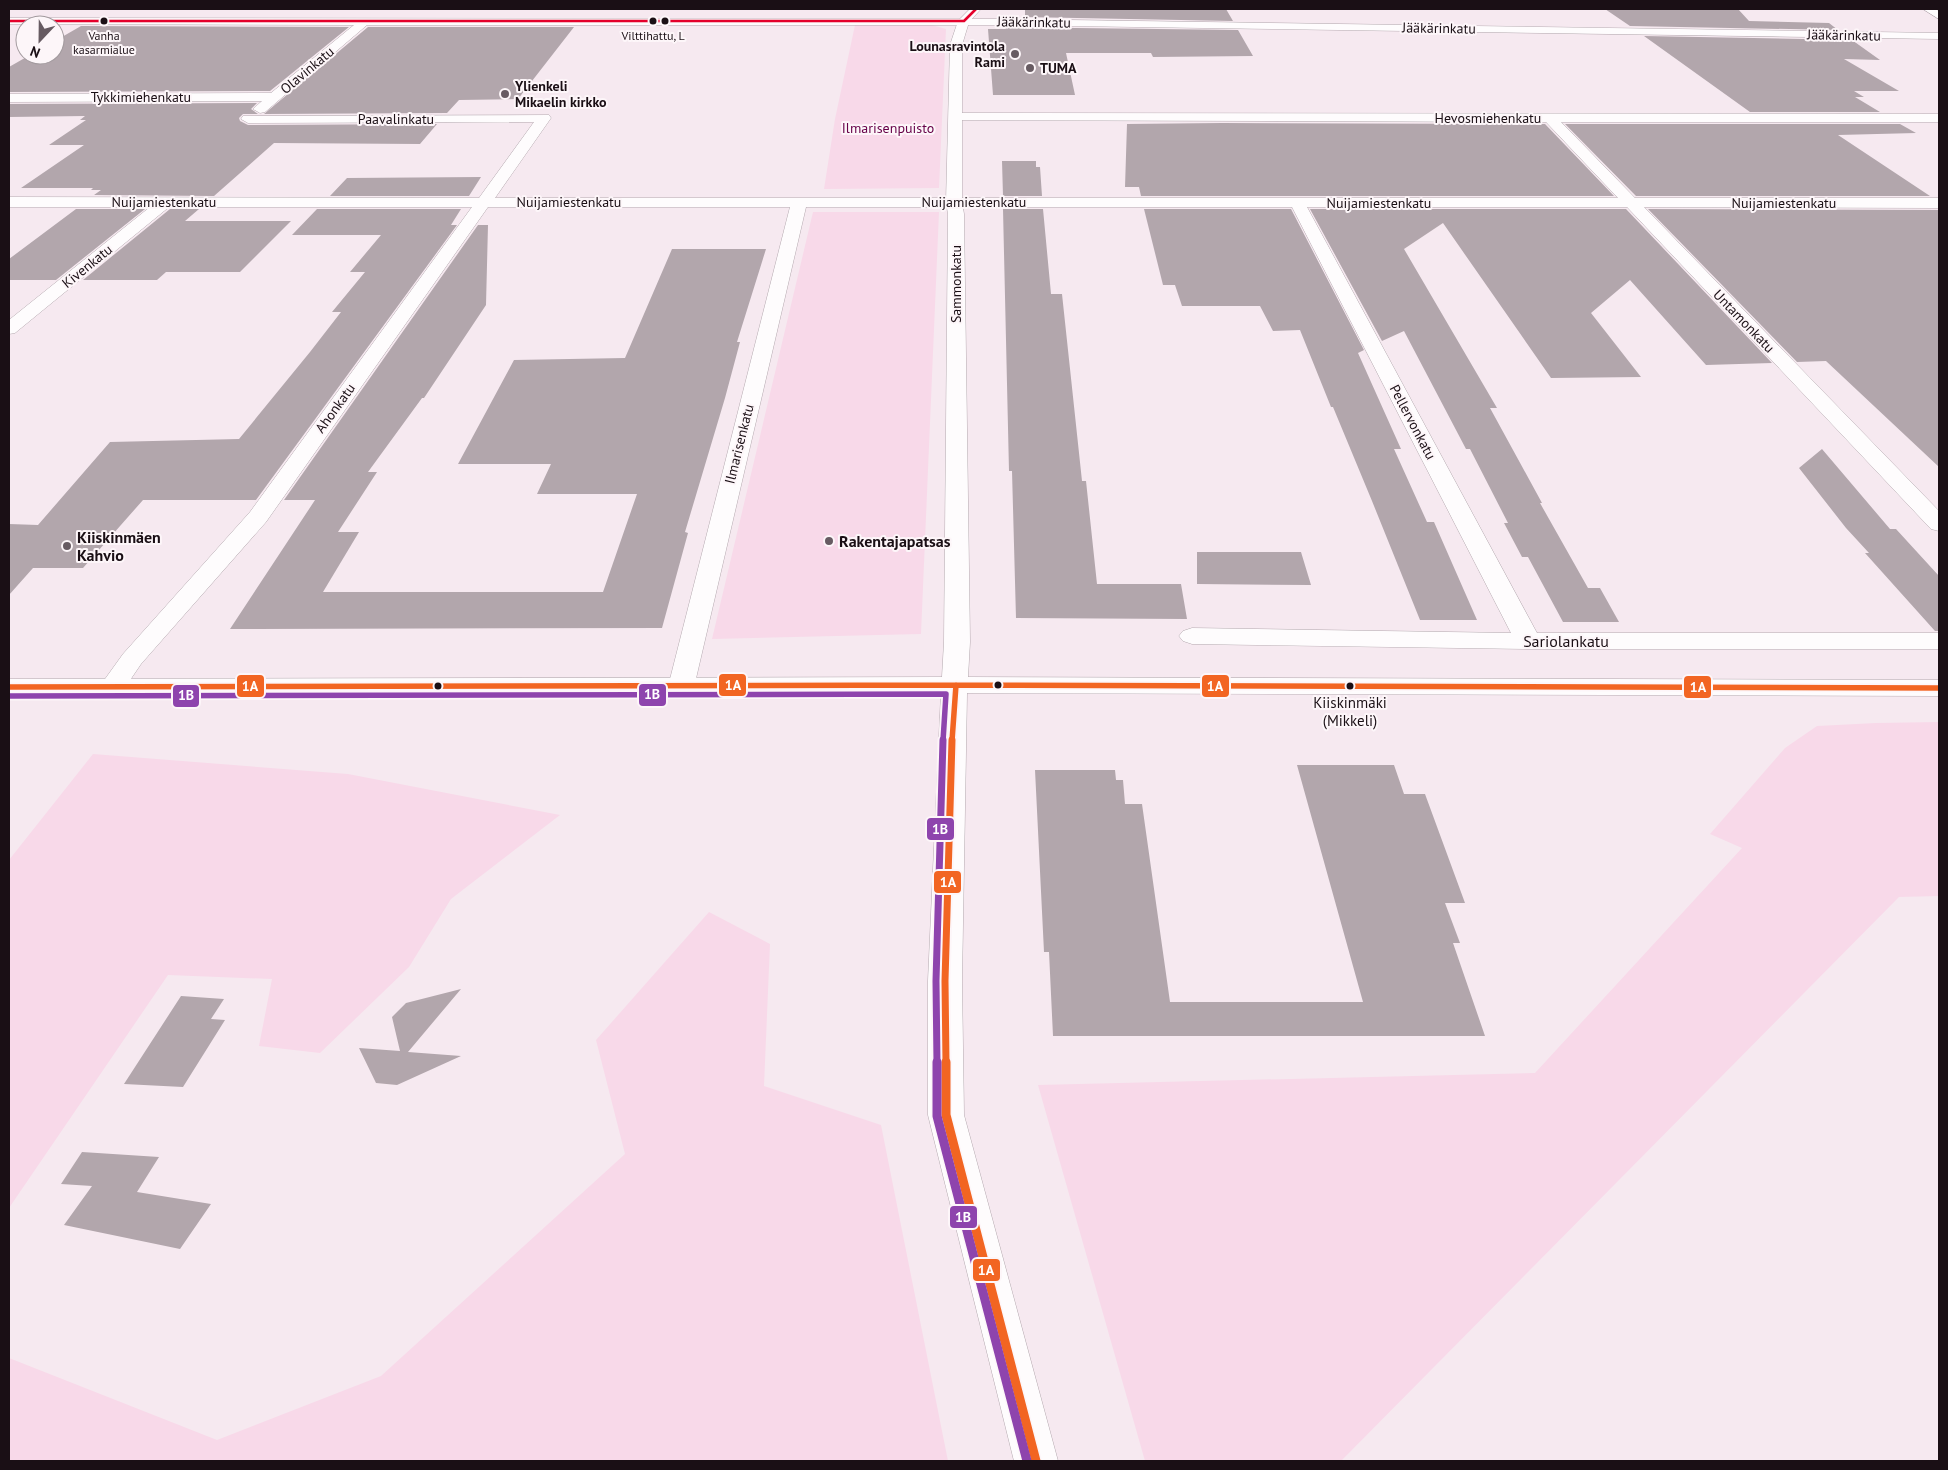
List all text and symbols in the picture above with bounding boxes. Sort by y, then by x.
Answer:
street label: Jääkärinkatu [996,12,1071,32]
north arrow [15,15,65,65]
marker: Vanha kasarmialue [99,16,109,26]
marker: Vilttihattu, L [648,16,658,26]
unlabelled marker [660,16,670,26]
street label: Jääkärinkatu [1401,18,1476,38]
street label: Jääkärinkatu [1806,25,1881,45]
place label: Vanha kasarmialue [73,28,135,57]
place label: Vilttihattu, L [620,28,685,43]
place label: Lounasravintola Rami [909,37,1005,71]
text: N [27,42,43,62]
street label: Olavinkatu [276,42,338,98]
marker: Lounasravintola Rami [1009,48,1021,60]
place label: TUMA [1040,59,1077,77]
marker: TUMA [1024,62,1036,74]
place label: Ylienkeli Mikaelin kirkko [514,77,607,111]
street label: Tykkimiehenkatu [91,88,191,106]
marker: Ylienkeli Mikaelin kirkko [499,88,511,100]
street label: Hevosmiehenkatu [1435,109,1541,127]
street label: Paavalinkatu [358,110,434,128]
park label: Ilmarisenpuisto [842,119,934,137]
street label: Nuijamiestenkatu [112,193,216,211]
street label: Nuijamiestenkatu [517,193,621,211]
street label: Nuijamiestenkatu [922,193,1026,211]
street label: Nuijamiestenkatu [1327,194,1431,212]
street label: Nuijamiestenkatu [1732,194,1836,212]
street label: Kivenkatu [58,240,116,292]
street label: Sammonkatu [947,245,965,323]
street label: Untamonkatu [1709,286,1779,356]
street label: Ahonkatu [311,380,359,436]
street label: Pellervonkatu [1386,381,1440,463]
street label: Ilmarisenkatu [720,402,758,486]
place label: Kiiskinmäen Kahvio [77,527,161,565]
place label: Rakentajapatsas [839,531,951,551]
marker: Rakentajapatsas [823,535,835,547]
marker: Kiiskinmäen Kahvio [61,540,73,552]
street label: Sariolankatu [1523,631,1609,651]
line badge: 1A [718,673,747,697]
line badge: 1A [236,674,265,698]
line badge: 1A [1201,674,1230,698]
line badge: 1A [1683,675,1712,699]
text: 1A [725,676,742,694]
text: 1A [242,677,259,695]
text: 1A [1207,677,1224,695]
text: 1A [1690,678,1707,696]
unlabelled marker [993,680,1003,690]
unlabelled marker [433,681,443,691]
marker: Kiiskinmäki (Mikkeli) [1345,681,1355,691]
line badge: 1B [638,683,667,707]
line badge: 1B [172,684,200,708]
text: 1B [644,685,660,703]
text: 1B [178,686,194,704]
place label: Kiiskinmäki (Mikkeli) [1313,693,1387,730]
line badge: 1B [926,817,955,841]
text: 1B [932,820,948,838]
line badge: 1A [933,870,962,894]
text: 1A [940,873,957,891]
line badge: 1B [949,1205,978,1229]
text: 1B [955,1208,971,1226]
line badge: 1A [972,1258,1001,1282]
text: 1A [978,1261,995,1279]

